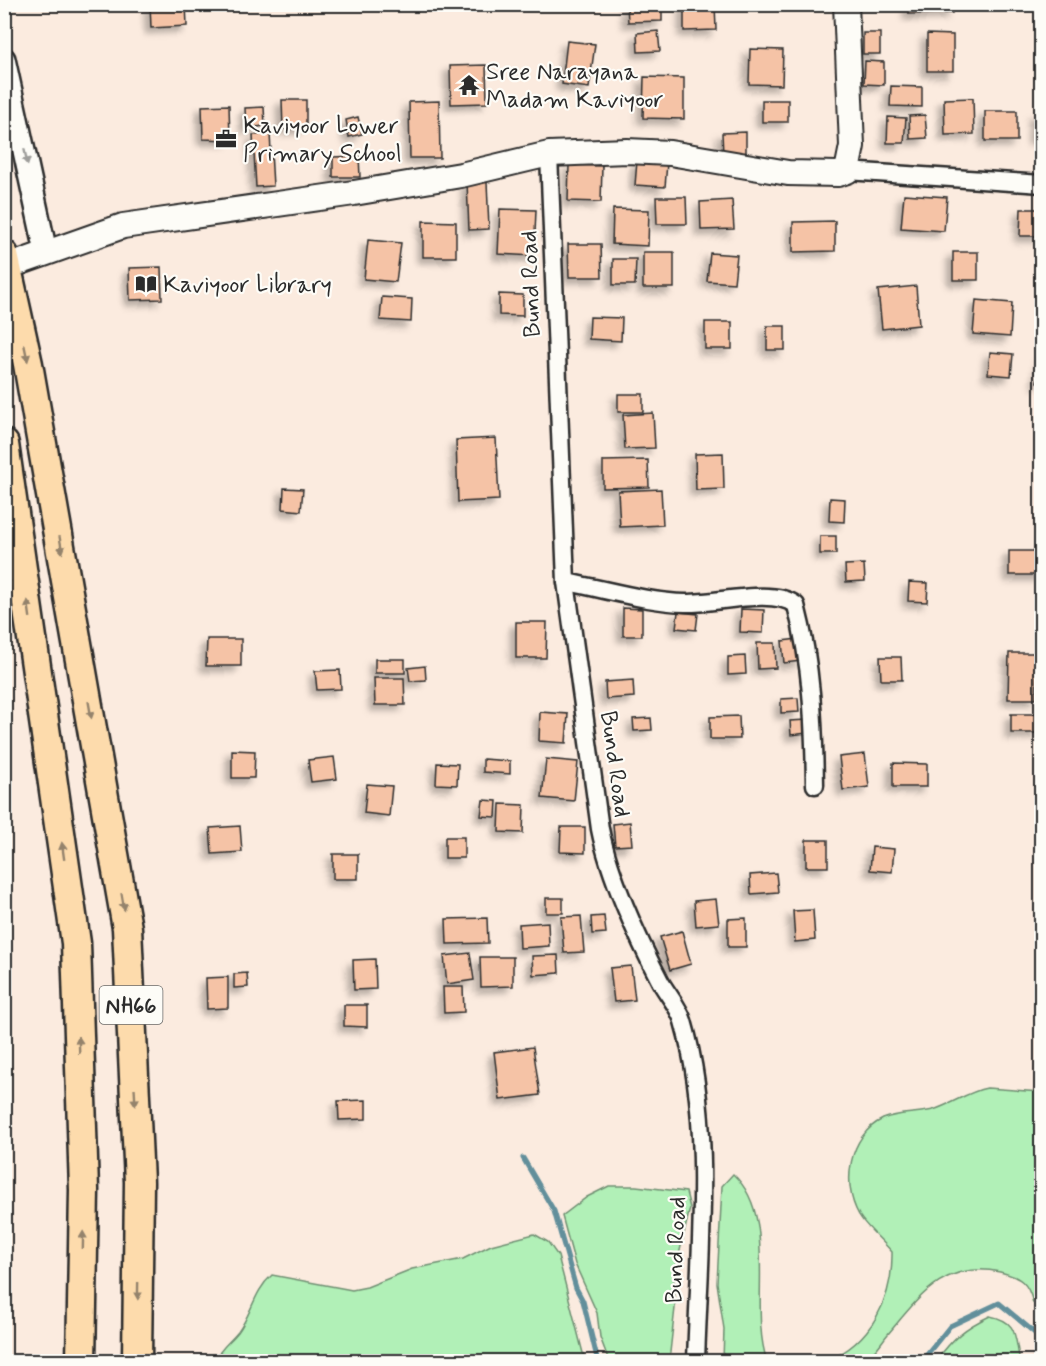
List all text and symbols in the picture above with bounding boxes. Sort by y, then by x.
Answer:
place label: Sree Narayana Madam Kaviyoor [486,57,664,116]
temple icon: Sree Narayana Madam Kaviyoor [457,73,481,97]
place label: Kaviyoor Lower Primary School [243,111,402,170]
office icon: Kaviyoor Lower Primary School [214,127,238,151]
one-way arrow [22,148,31,167]
street label: Bund Road [514,230,549,338]
place label: Kaviyoor Library [163,270,332,301]
library icon: Kaviyoor Library [134,272,158,296]
one-way arrow [21,344,31,362]
one-way arrow [57,536,66,555]
one-way arrow [24,600,33,619]
one-way arrow [86,701,95,720]
street label: Bund Road [592,709,637,819]
one-way arrow [59,841,68,860]
one-way arrow [118,893,127,912]
road number: NH66 [100,986,162,1024]
one-way arrow [75,1036,84,1055]
one-way arrow [131,1087,140,1106]
street label: Bund Road [659,1196,694,1304]
one-way arrow [78,1231,88,1250]
one-way arrow [133,1282,143,1301]

